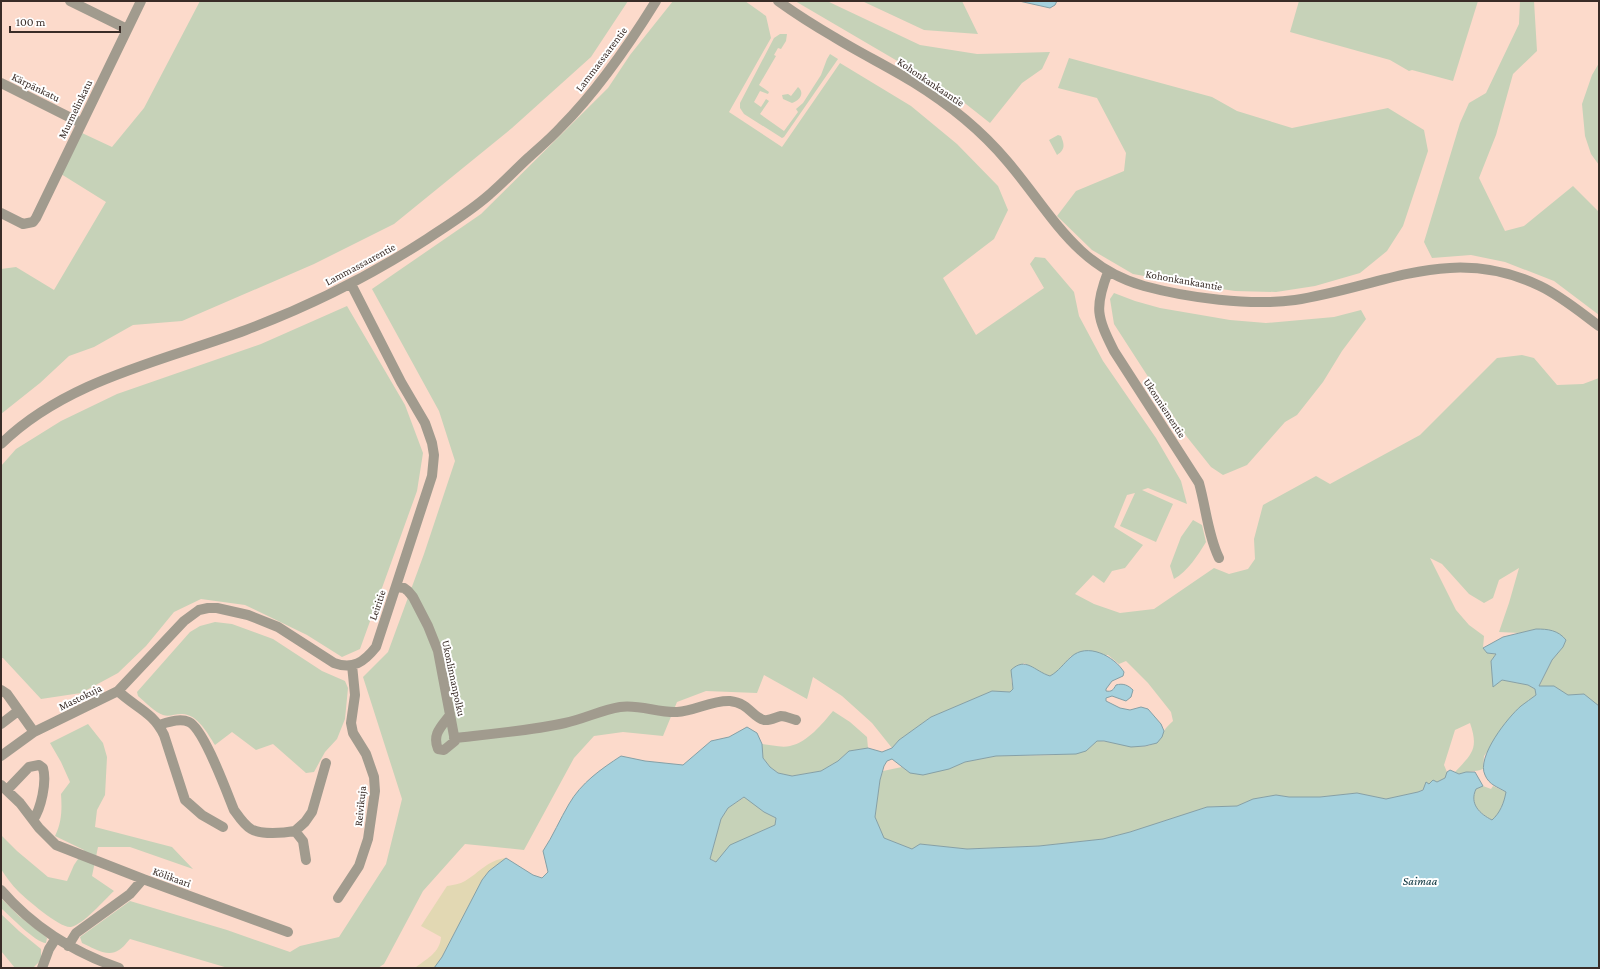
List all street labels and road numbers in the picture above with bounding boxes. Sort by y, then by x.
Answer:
street label: Lammassaarentie [573,24,629,94]
street label: Kohonkankaantie [895,55,967,109]
street label: Kärpänkatu [10,70,62,105]
street label: Murmelinkatu [56,77,94,140]
street label: Lammassaarentie [323,240,397,288]
street label: Kohonkankaantie [1145,267,1223,293]
street label: Ukonniementie [1141,376,1189,440]
street label: Leiritie [366,588,388,622]
street label: Ukonlinnanpolku [439,639,468,717]
street label: Mastokuja [57,681,104,713]
street label: Reivikuja [352,785,369,827]
street label: Kölikaari [151,865,193,889]

